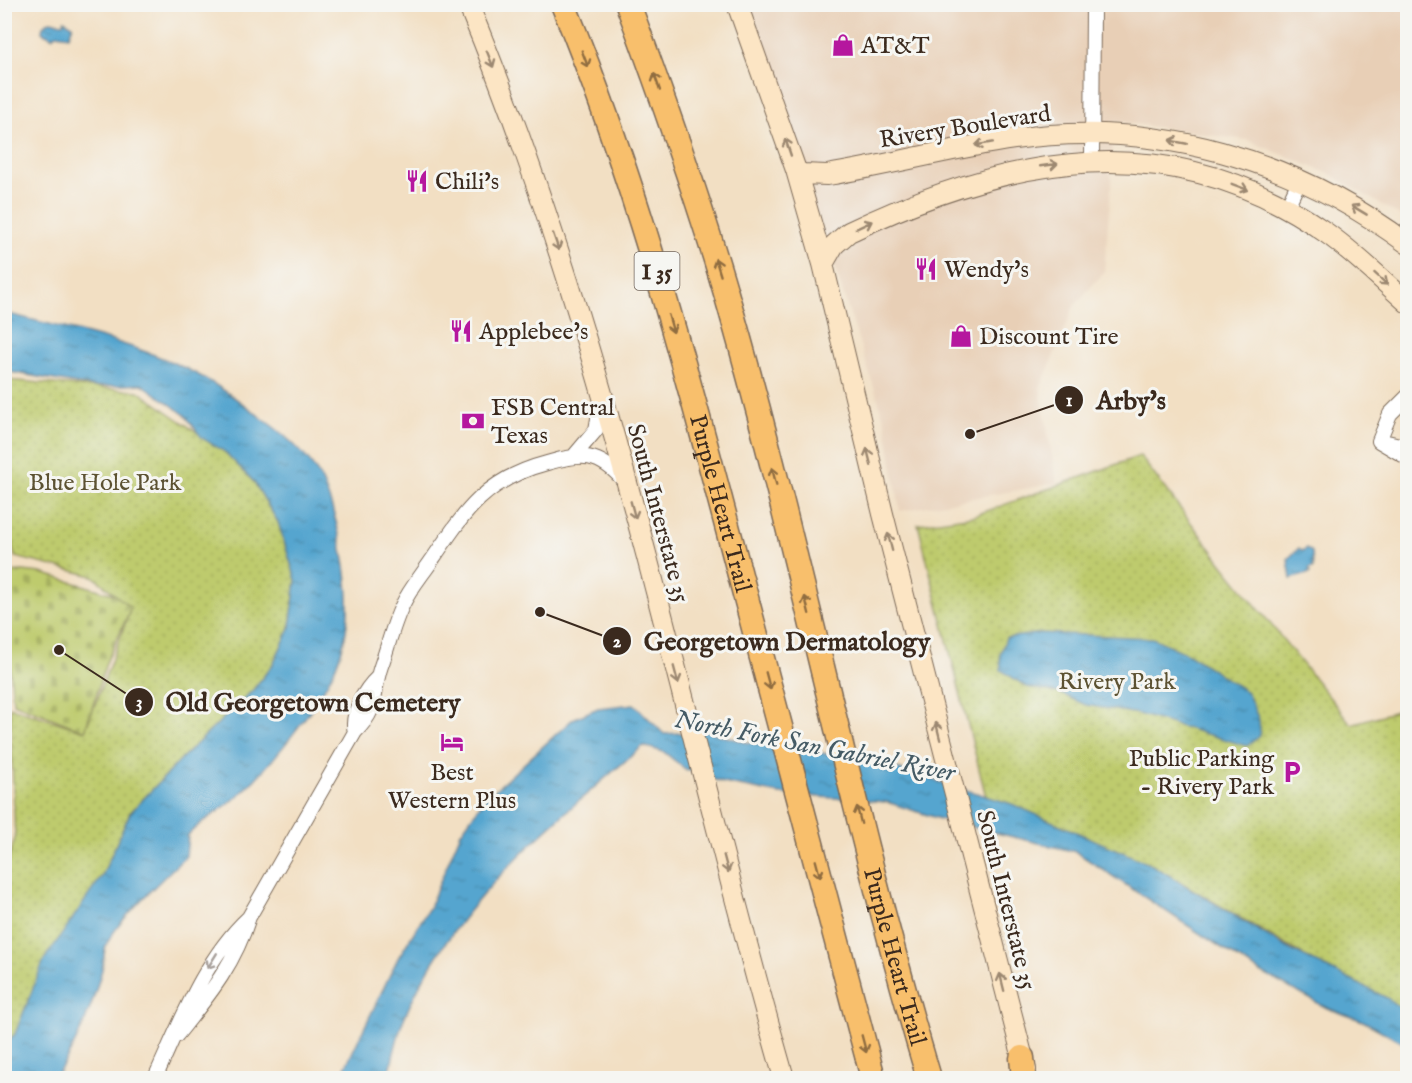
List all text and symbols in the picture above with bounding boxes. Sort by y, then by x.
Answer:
place label: AT&T [860,31,930,62]
shop icon: AT&T [830,32,856,58]
one-way arrow [485,49,496,67]
one-way arrow [580,49,591,67]
one-way arrow [650,73,661,92]
street label: Rivery Boulevard [877,99,1053,156]
one-way arrow [1169,136,1189,147]
one-way arrow [782,138,793,157]
one-way arrow [975,139,995,150]
one-way arrow [1038,159,1058,170]
place label: Chili's [435,167,499,198]
restaurant icon: Chili's [404,168,430,194]
one-way arrow [1231,182,1249,193]
one-way arrow [1351,204,1368,216]
one-way arrow [855,218,873,229]
one-way arrow [552,232,563,251]
road number: I 35 [634,252,680,290]
place label: Wendy's [944,255,1029,286]
restaurant icon: Wendy's [913,256,939,282]
one-way arrow [712,258,723,277]
one-way arrow [1374,272,1389,286]
one-way arrow [666,314,678,333]
place label: Applebee's [478,317,588,348]
restaurant icon: Applebee's [448,318,474,344]
place label: Discount Tire [979,322,1119,353]
shop icon: Discount Tire [948,323,974,349]
callout: Arby's [1054,378,1178,422]
text: Arby's [1095,385,1166,418]
text: 1 [1066,390,1073,413]
place label: FSB Central Texas [491,393,615,452]
bank icon: FSB Central Texas [460,408,486,434]
street label: Purple Heart Trail [681,411,758,596]
street label: South Interstate 35 [619,420,696,607]
one-way arrow [863,448,875,467]
one-way arrow [768,467,780,486]
park label: Blue Hole Park [29,468,181,499]
one-way arrow [627,500,639,519]
one-way arrow [884,533,896,552]
one-way arrow [801,596,813,615]
callout: Georgetown Dermatology [602,619,942,663]
text: Georgetown Dermatology [644,626,931,659]
text: 2 [613,631,622,654]
one-way arrow [671,665,682,684]
park label: Rivery Park [1058,667,1176,698]
one-way arrow [762,671,774,690]
callout: Old Georgetown Cemetery [124,680,473,724]
text: Old Georgetown Cemetery [165,687,462,720]
text: 3 [136,692,142,715]
water label: North Fork San Gabriel River [672,703,959,790]
one-way arrow [932,722,944,741]
hotel icon: Best Western Plus [439,729,465,755]
place label: Public Parking - Rivery Park [1129,744,1275,803]
place label: Best Western Plus [388,758,516,817]
parking icon: Public Parking - Rivery Park [1279,759,1305,785]
one-way arrow [853,806,865,825]
street label: South Interstate 35 [968,807,1043,994]
one-way arrow [721,854,732,873]
one-way arrow [812,859,824,878]
street label: Purple Heart Trail [855,865,933,1050]
one-way arrow [205,952,217,969]
one-way arrow [995,972,1007,991]
one-way arrow [859,1035,871,1054]

